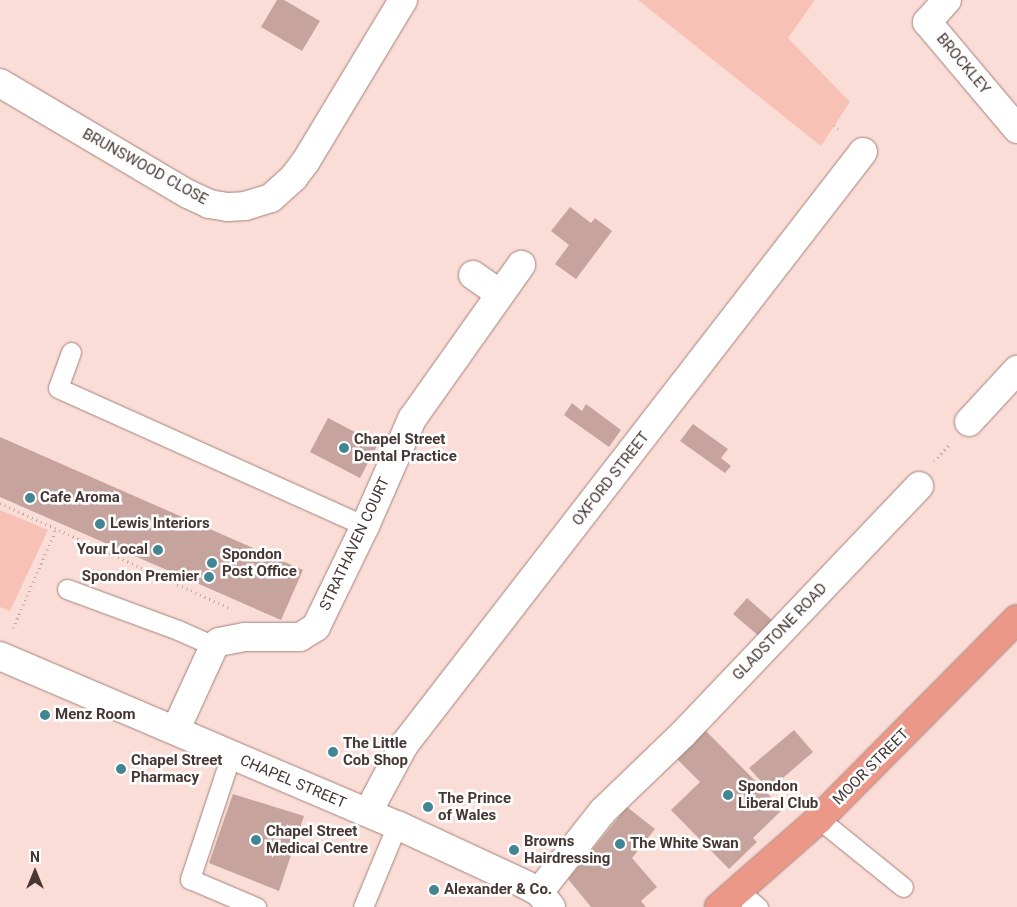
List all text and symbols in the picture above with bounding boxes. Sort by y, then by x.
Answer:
street label: BROCKLEY [932,30,994,98]
street label: BRUNSWOOD CLOSE [79,125,211,209]
street label: OXFORD STREET [569,428,653,530]
place label: Chapel Street Dental Practice [354,430,457,465]
marker: Chapel Street Dental Practice [338,442,350,454]
street label: STRATHAVEN COURT [316,475,394,613]
place label: Cafe Aroma [40,489,120,507]
marker: Cafe Aroma [24,492,36,504]
place label: Lewis Interiors [110,515,210,533]
marker: Lewis Interiors [94,518,106,530]
place label: Your Local [77,541,148,559]
marker: Your Local [152,544,164,556]
place label: Spondon Post Office [222,545,297,580]
marker: Spondon Post Office [206,557,218,569]
place label: Spondon Premier [82,568,199,586]
marker: Spondon Premier [203,571,215,583]
street label: GLADSTONE ROAD [729,580,831,684]
place label: Menz Room [55,706,136,724]
marker: Menz Room [39,709,51,721]
street label: MOOR STREET [829,725,913,809]
place label: The Little Cob Shop [343,734,408,769]
marker: The Little Cob Shop [327,746,339,758]
place label: Chapel Street Pharmacy [131,751,222,786]
street label: CHAPEL STREET [237,752,349,812]
marker: Chapel Street Pharmacy [115,763,127,775]
place label: Spondon Liberal Club [738,777,818,812]
place label: The Prince of Wales [438,789,511,824]
marker: Spondon Liberal Club [722,789,734,801]
marker: The Prince of Wales [422,801,434,813]
place label: Chapel Street Medical Centre [266,822,368,857]
place label: Browns Hairdressing [524,832,610,867]
marker: Chapel Street Medical Centre [250,834,262,846]
place label: The White Swan [630,835,739,853]
marker: The White Swan [614,838,626,850]
marker: Browns Hairdressing [508,844,520,856]
north arrow [10,847,60,897]
text: N [30,849,40,865]
place label: Alexander & Co. [444,881,552,899]
marker: Alexander & Co. [428,884,440,896]

